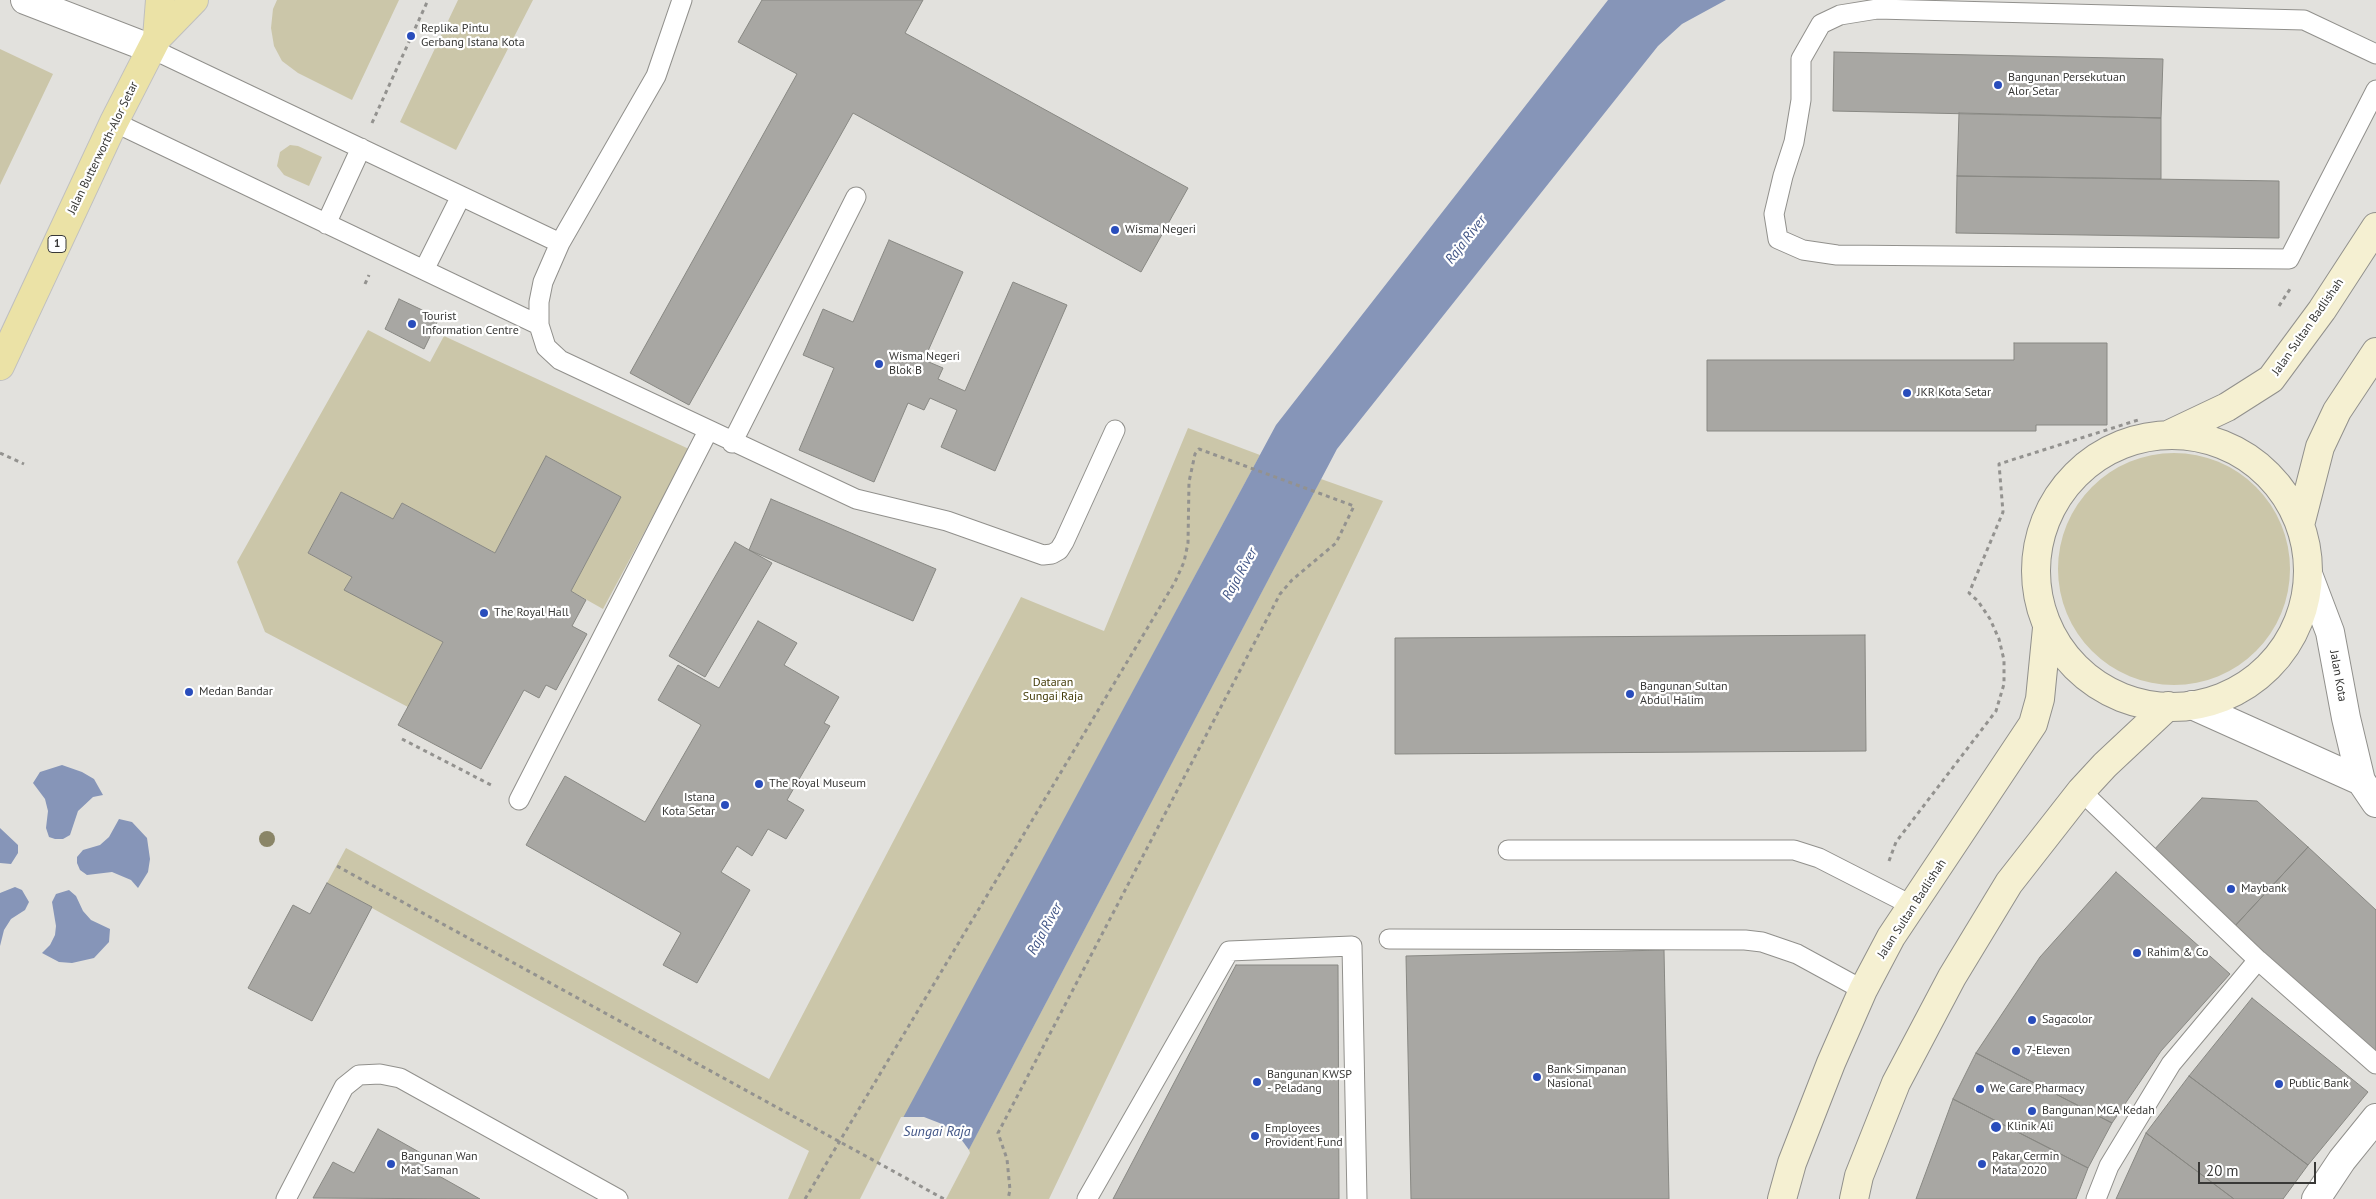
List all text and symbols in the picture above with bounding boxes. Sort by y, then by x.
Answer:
place label: Replika Pintu Gerbang Istana Kota [421,22,525,50]
marker: Replika Pintu Gerbang Istana Kota [405,30,417,42]
place label: Bangunan Persekutuan Alor Setar [2008,71,2126,99]
street label: Jalan Butterworth-Alor Setar [65,79,141,217]
marker: Bangunan Persekutuan Alor Setar [1992,79,2004,91]
water label: Raja River [1442,213,1490,267]
place label: Wisma Negeri [1125,223,1196,237]
marker: Wisma Negeri [1109,224,1121,236]
road number: 1 [48,235,66,252]
street label: Jalan Sultan Badlishah [2269,276,2347,378]
place label: Tourist Information Centre [422,310,519,338]
marker: Tourist Information Centre [406,318,418,330]
place label: Wisma Negeri Blok B [889,350,960,378]
marker: Wisma Negeri Blok B [873,358,885,370]
place label: JKR Kota Setar [1917,386,1991,400]
marker: JKR Kota Setar [1901,387,1913,399]
water label: Raja River [1219,545,1261,603]
place label: The Royal Hall [494,606,569,620]
marker: The Royal Hall [478,607,490,619]
street label: Jalan Kota [2326,649,2350,703]
park label: Dataran Sungai Raja [1023,676,1083,704]
place label: Bangunan Sultan Abdul Halim [1640,680,1728,708]
place label: Medan Bandar [199,685,273,699]
marker: Medan Bandar [183,686,195,698]
marker: Bangunan Sultan Abdul Halim [1624,688,1636,700]
place label: The Royal Museum [769,777,866,791]
marker: The Royal Museum [753,778,765,790]
place label: Istana Kota Setar [662,791,715,819]
marker: Istana Kota Setar [719,799,731,811]
street label: Jalan Sultan Badlishah [1875,857,1949,961]
place label: Maybank [2241,882,2287,896]
marker: Maybank [2225,883,2237,895]
water label: Raja River [1024,900,1066,958]
place label: Rahim & Co [2147,946,2209,960]
marker: Rahim & Co [2131,947,2143,959]
place label: Sagacolor [2042,1013,2092,1027]
marker: Sagacolor [2026,1014,2038,1026]
place label: 7-Eleven [2026,1044,2070,1058]
marker: 7-Eleven [2010,1045,2022,1057]
place label: Bank Simpanan Nasional [1547,1063,1626,1091]
place label: Bangunan KWSP - Peladang [1267,1068,1352,1096]
marker: Bank Simpanan Nasional [1531,1071,1543,1083]
marker: Bangunan KWSP - Peladang [1251,1076,1263,1088]
place label: Public Bank [2289,1077,2349,1091]
marker: Public Bank [2273,1078,2285,1090]
place label: We Care Pharmacy [1990,1082,2085,1096]
marker: We Care Pharmacy [1974,1083,1986,1095]
place label: Bangunan MCA Kedah [2042,1104,2155,1118]
marker: Bangunan MCA Kedah [2026,1105,2038,1117]
marker: Klinik Ali [1989,1120,2003,1134]
place label: Klinik Ali [2007,1120,2054,1134]
place label: Employees Provident Fund [1265,1122,1343,1150]
water label: Sungai Raja [903,1124,971,1140]
marker: Employees Provident Fund [1249,1130,1261,1142]
place label: Bangunan Wan Mat Saman [401,1150,478,1178]
place label: Pakar Cermin Mata 2020 [1992,1150,2059,1178]
scale bar [2201,1152,2318,1184]
marker: Bangunan Wan Mat Saman [385,1158,397,1170]
marker: Pakar Cermin Mata 2020 [1976,1158,1988,1170]
text: 20 m [2206,1161,2239,1180]

